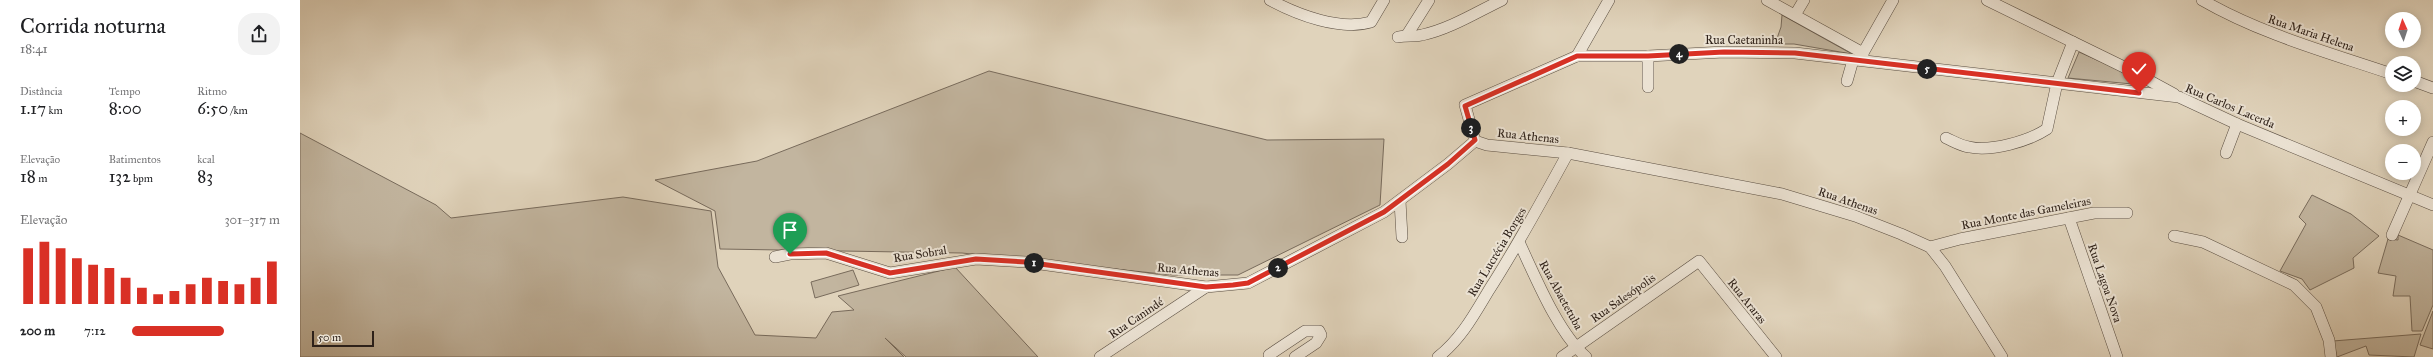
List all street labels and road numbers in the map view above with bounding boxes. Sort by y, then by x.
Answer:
street label: Rua Maria Helena [2266,12,2357,55]
street label: Rua Caetaninha [1705,33,1784,47]
street label: Rua Carlos Lacerda [2183,81,2278,132]
street label: Rua Athenas [1496,126,1560,146]
street label: Rua Athenas [1816,184,1880,218]
street label: Rua Monte das Gameleiras [1960,194,2092,232]
street label: Rua Lucrécia Borges [1465,205,1530,300]
street label: Rua Lagoa Nova [2084,242,2125,325]
street label: Rua Sobral [892,243,949,265]
street label: Rua Abaetetuba [1536,258,1586,333]
street label: Rua Athenas [1156,260,1220,280]
street label: Rua Salesópolis [1588,270,1658,326]
street label: Rua Araras [1725,276,1769,326]
street label: Rua Canindé [1106,295,1166,341]

